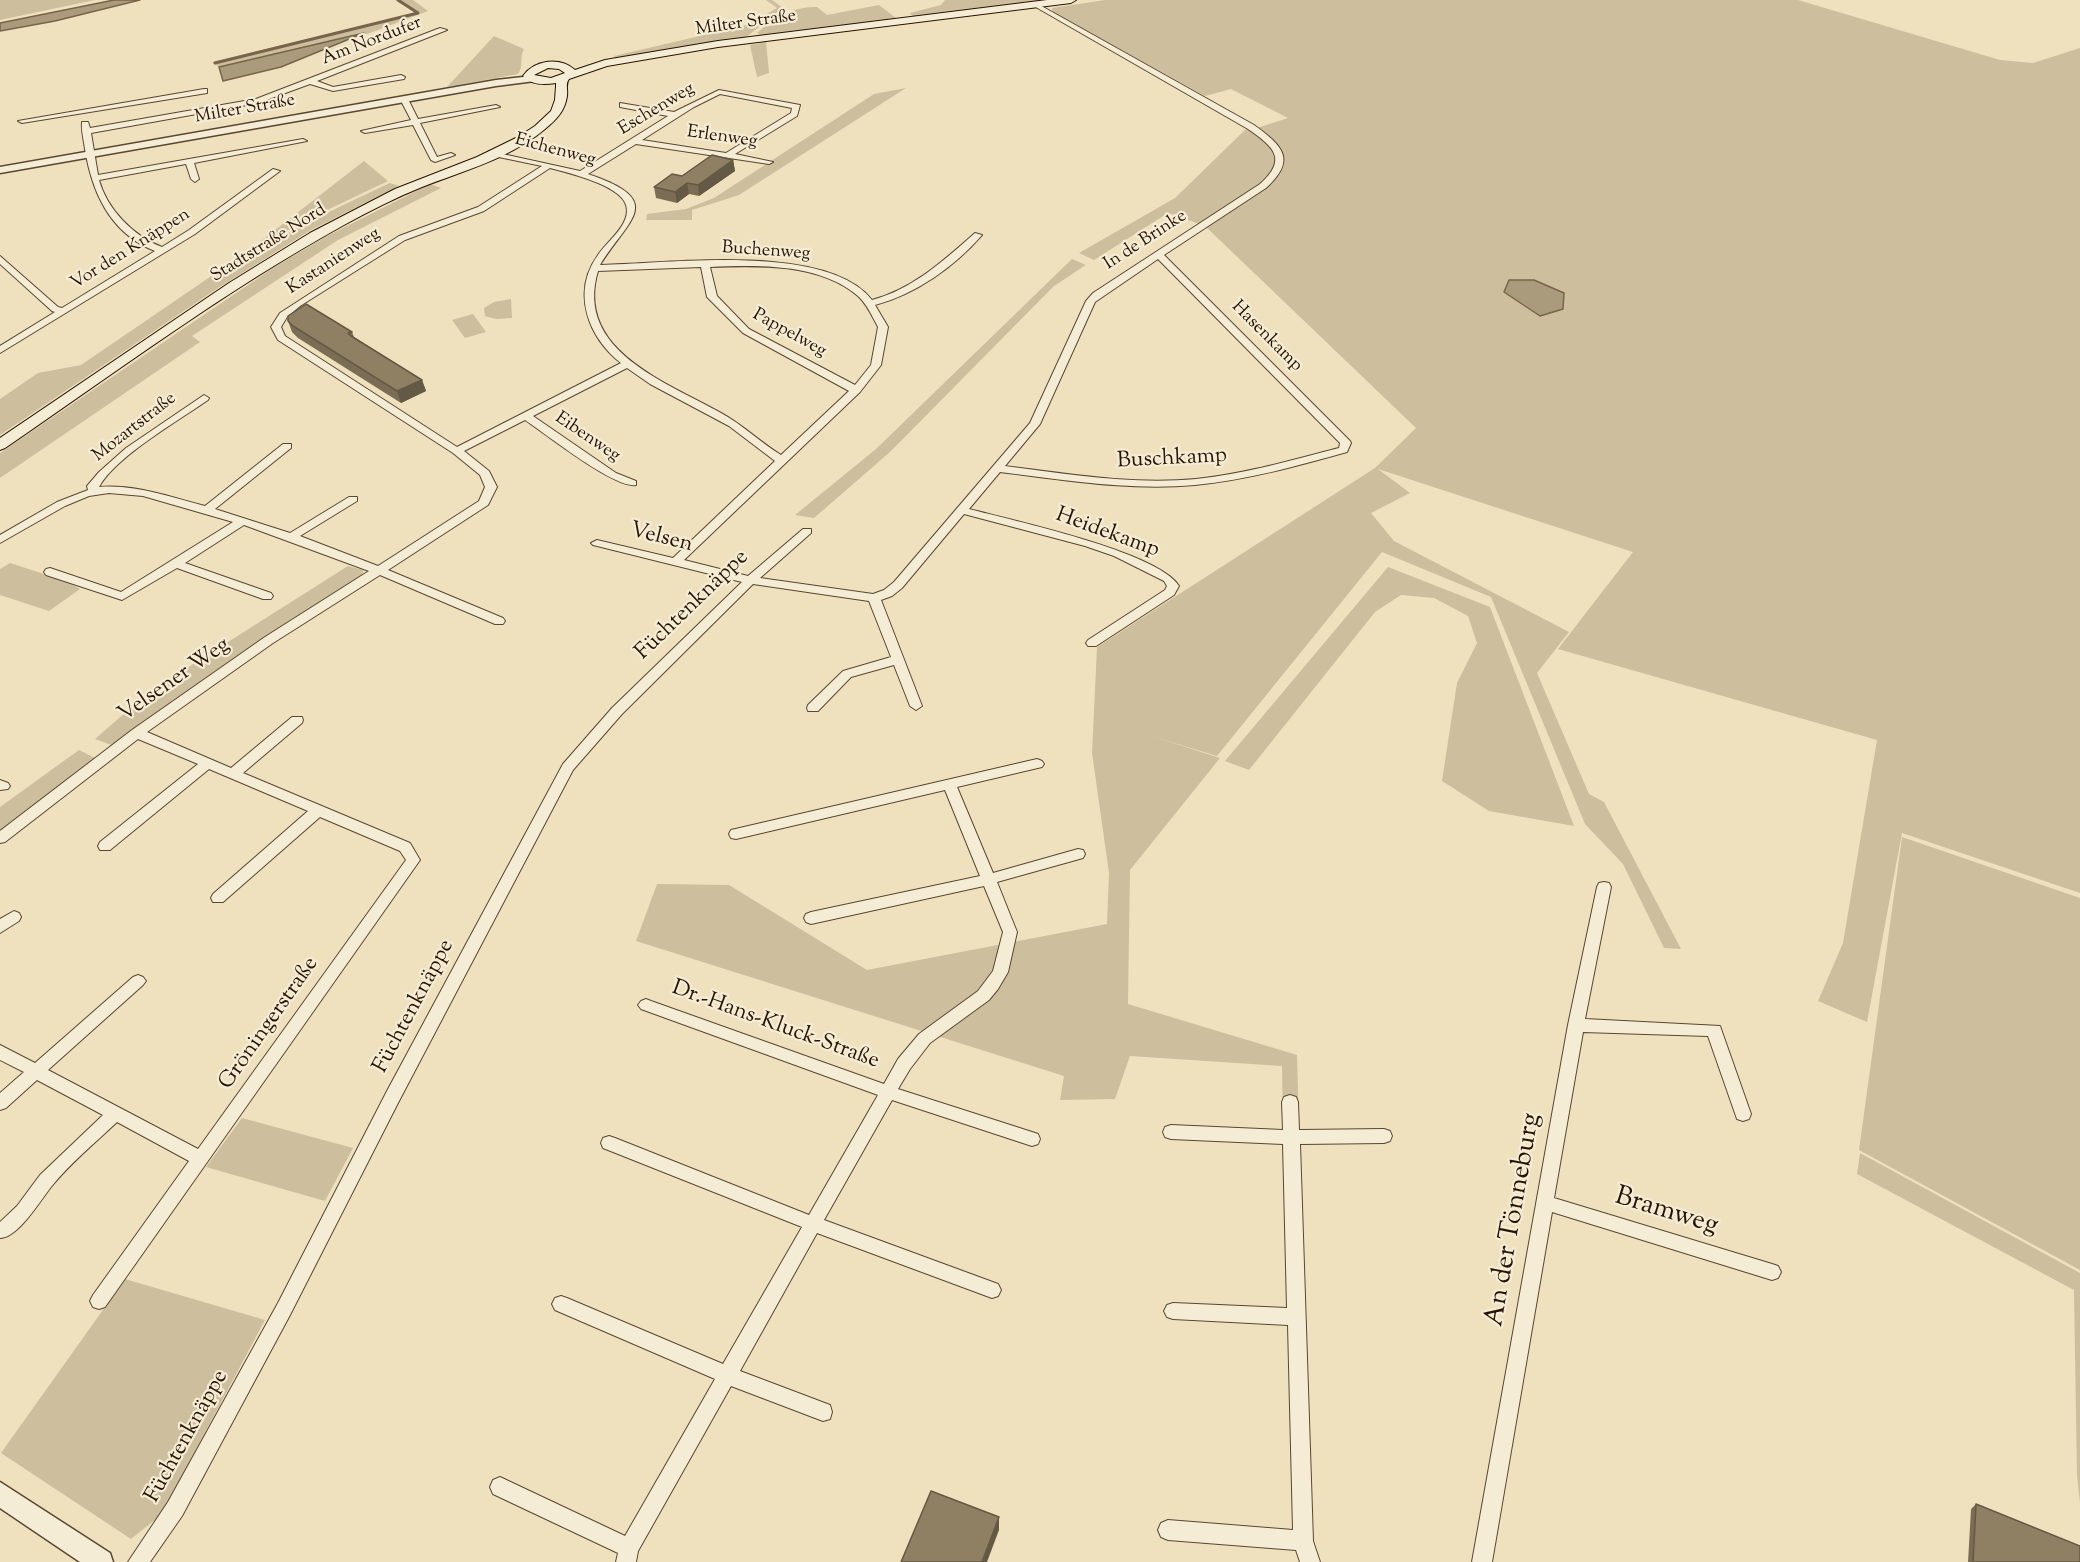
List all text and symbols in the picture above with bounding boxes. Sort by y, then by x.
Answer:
street label: Milter Straße [694,6,798,42]
street label: Am Nordufer [319,13,425,71]
street label: Eschenweg [615,79,699,141]
street label: Milter Straße [193,91,297,129]
street label: Erlenweg [685,122,759,154]
street label: Eichenweg [512,130,598,172]
street label: Stadtstraße Nord [207,200,331,288]
street label: Vor den Knäppen [67,205,195,295]
street label: In de Brinke [1101,206,1191,276]
street label: Kastanienweg [283,224,385,300]
street label: Buchenweg [721,238,811,266]
street label: Hasenkamp [1226,297,1306,377]
street label: Pappelweg [748,305,830,363]
street label: Mozartstraße [89,389,181,467]
street label: Eibenweg [550,408,624,468]
street label: Buschkamp [1116,444,1228,476]
street label: Heidekamp [1052,503,1162,565]
street label: Velsen [627,518,695,560]
street label: Füchtenknäppe [631,545,755,667]
street label: Velsener Weg [114,633,236,729]
street label: Füchtenknäppe [369,936,461,1078]
street label: Gröningerstraße [214,953,326,1095]
street label: Dr.-Hans-Kluck-Straße [668,976,882,1076]
street label: An der Tönneburg [1480,1111,1550,1329]
street label: Bramweg [1610,1182,1722,1244]
street label: Füchtenknäppe [141,1366,235,1508]

